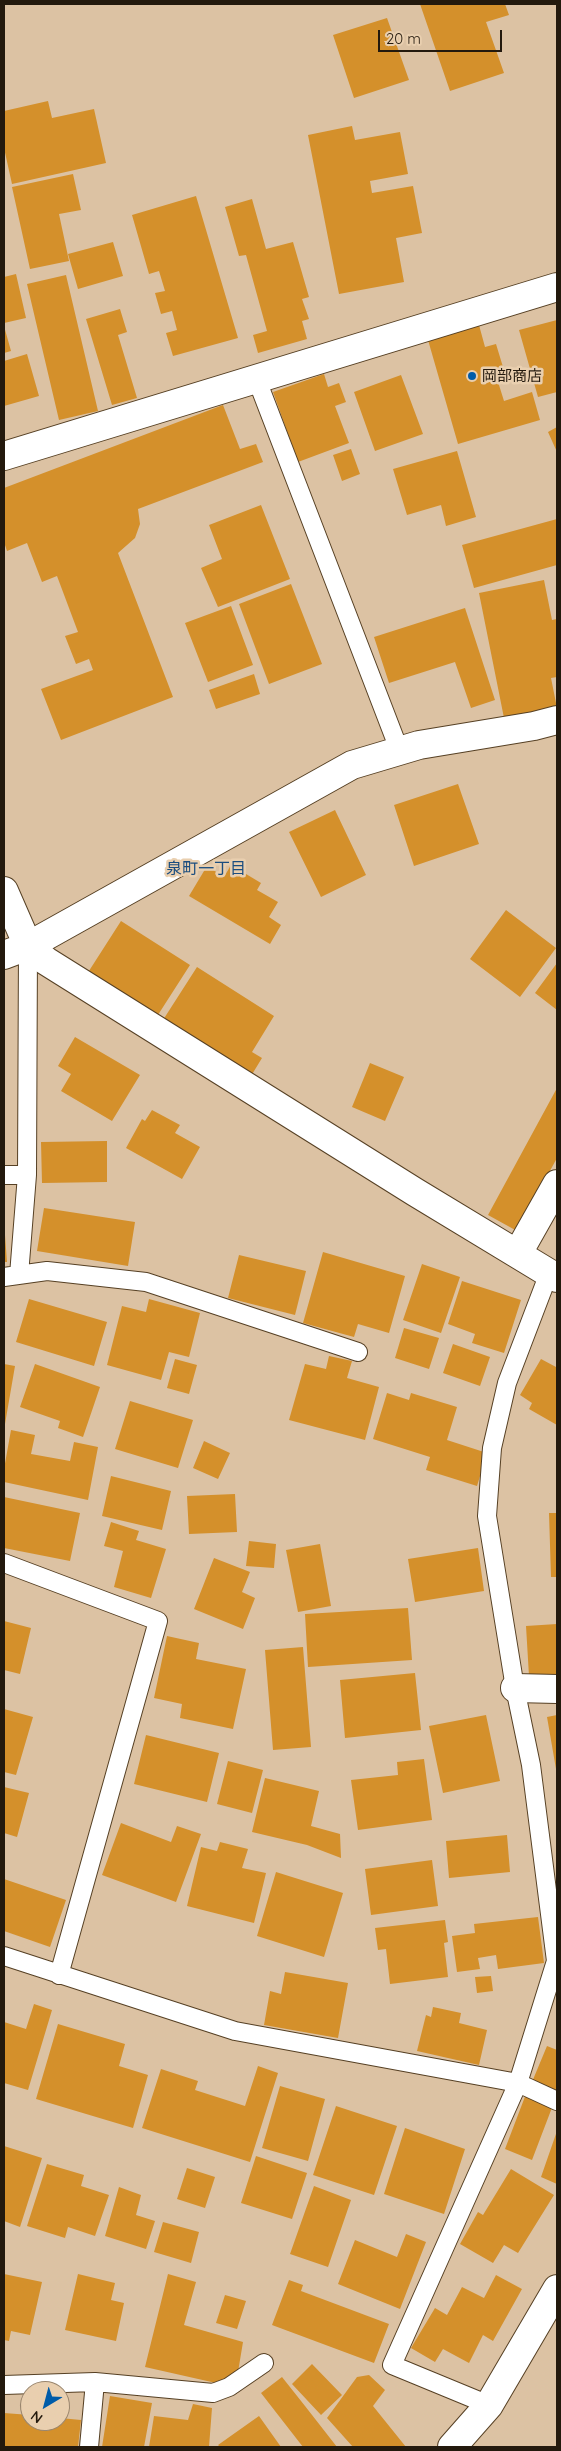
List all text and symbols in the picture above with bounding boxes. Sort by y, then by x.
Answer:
scale bar [381,20,505,52]
text: 20 m [386,29,421,48]
place label: 岡部商店 [482,367,542,385]
marker: 岡部商店 [466,370,478,382]
district label: 泉町一丁目 [166,859,246,879]
north arrow [20,2381,70,2431]
text: N [27,2407,46,2427]

